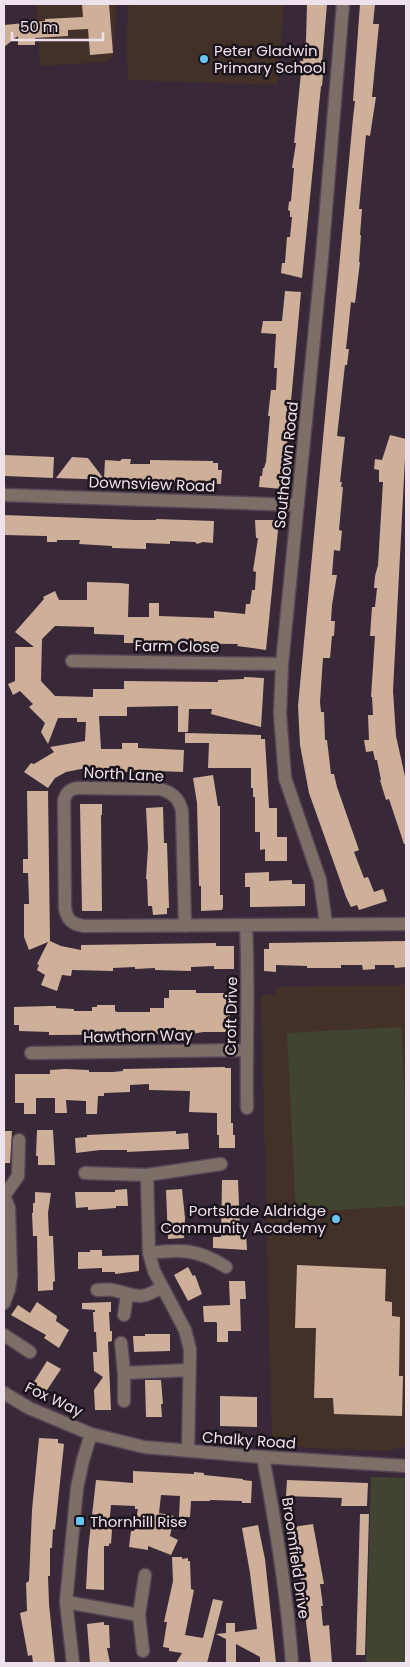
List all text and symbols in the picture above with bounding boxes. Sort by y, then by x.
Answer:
scale bar [12,10,104,42]
text: 50 m [20,16,58,37]
place label: Peter Gladwin Primary School [214,40,326,78]
marker: Peter Gladwin Primary School [198,53,210,65]
street label: Southdown Road [269,400,303,530]
street label: Downsview Road [88,471,216,497]
street label: Farm Close [134,635,220,657]
street label: North Lane [83,761,165,787]
street label: Croft Drive [220,976,242,1056]
street label: Hawthorn Way [83,1025,194,1047]
place label: Portslade Aldridge Community Academy [160,1200,327,1238]
marker: Portslade Aldridge Community Academy [330,1213,342,1225]
street label: Fox Way [22,1376,87,1422]
street label: Chalky Road [201,1426,297,1454]
street label: Broomfield Drive [277,1496,315,1620]
place label: Thornhill Rise [90,1511,187,1532]
marker: Thornhill Rise [74,1515,86,1527]

